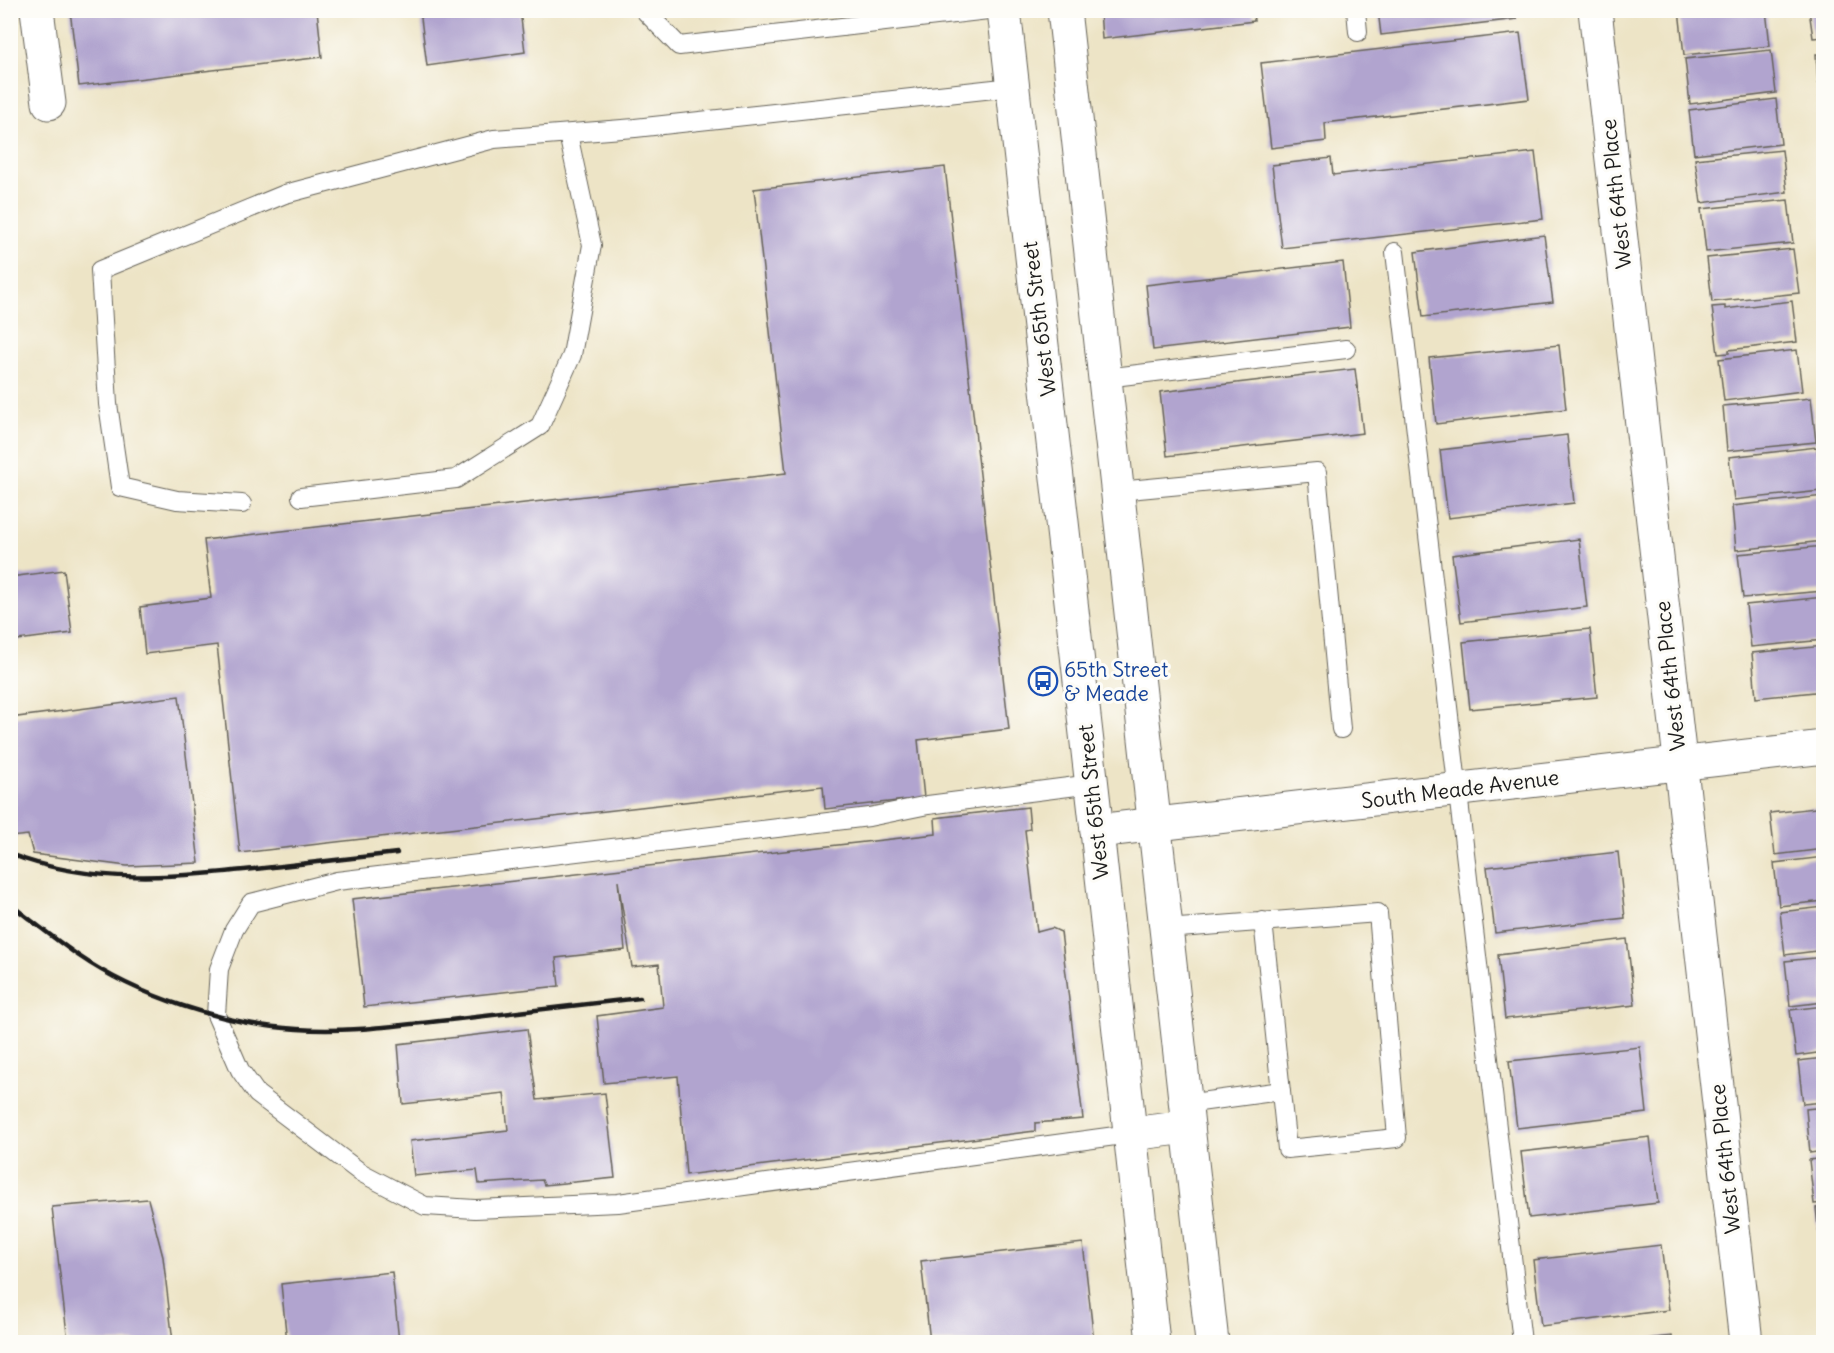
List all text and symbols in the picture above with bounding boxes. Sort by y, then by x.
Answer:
street label: West 64th Place [1595,118,1637,270]
street label: West 65th Street [1016,240,1062,398]
street label: West 64th Place [1649,600,1691,752]
place label: 65th Street & Meade [1064,656,1168,707]
bus stop icon: 65th Street & Meade [1027,665,1059,697]
street label: West 65th Street [1071,723,1115,881]
street label: South Meade Avenue [1360,763,1560,815]
street label: West 64th Place [1704,1083,1746,1235]

